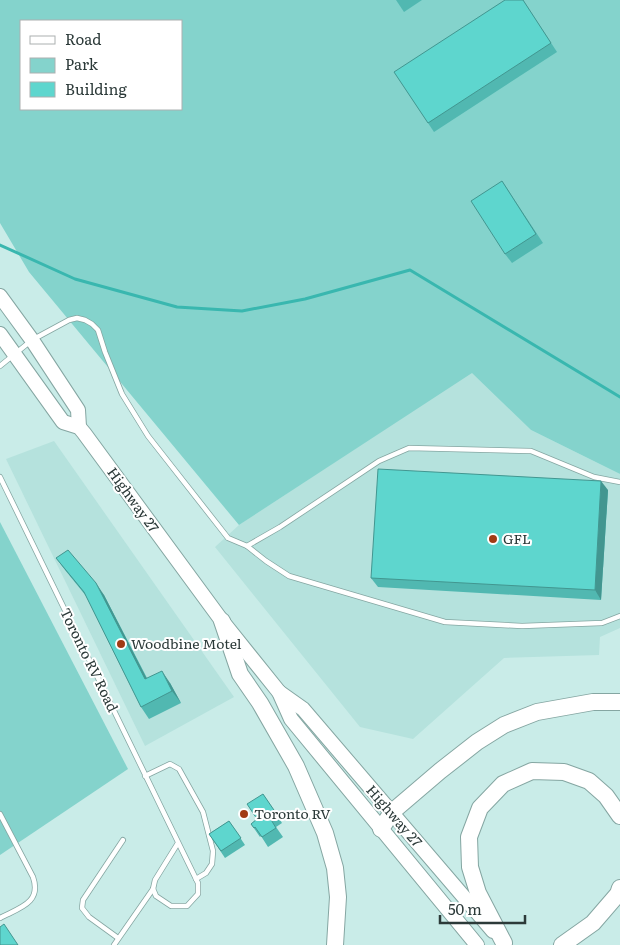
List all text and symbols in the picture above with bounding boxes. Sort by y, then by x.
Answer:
legend [20,20,182,110]
text: Road [65,27,101,50]
text: Park [65,52,99,75]
text: Building [65,77,127,100]
street label: Highway 27 [103,463,164,536]
place label: GFL [503,528,531,548]
marker: GFL [487,533,499,545]
street label: Toronto RV Road [56,604,124,715]
place label: Woodbine Motel [131,633,242,653]
marker: Woodbine Motel [115,638,127,650]
street label: Highway 27 [362,780,427,851]
place label: Toronto RV [254,803,331,823]
marker: Toronto RV [238,808,250,820]
scale bar [440,892,525,924]
text: 50 m [448,897,482,920]

